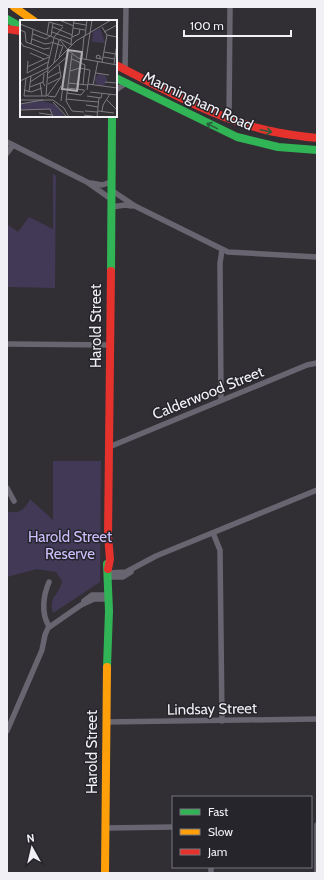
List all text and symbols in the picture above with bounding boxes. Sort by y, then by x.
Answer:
scale bar [184,12,291,38]
text: 100 m [190,18,224,33]
inset map [20,20,117,117]
street label: Manningham Road [140,68,256,134]
one-way arrow [206,122,218,129]
one-way arrow [260,128,273,136]
street label: Harold Street [87,284,105,368]
street label: Calderwood Street [150,363,266,423]
park label: Harold Street Reserve [28,528,112,563]
street label: Lindsay Street [167,699,257,719]
street label: Harold Street [83,710,101,794]
legend [172,796,312,868]
text: Fast [208,804,228,819]
text: Slow [208,824,233,839]
north arrow [12,828,52,868]
text: N [26,831,35,846]
text: Jam [207,844,227,859]

